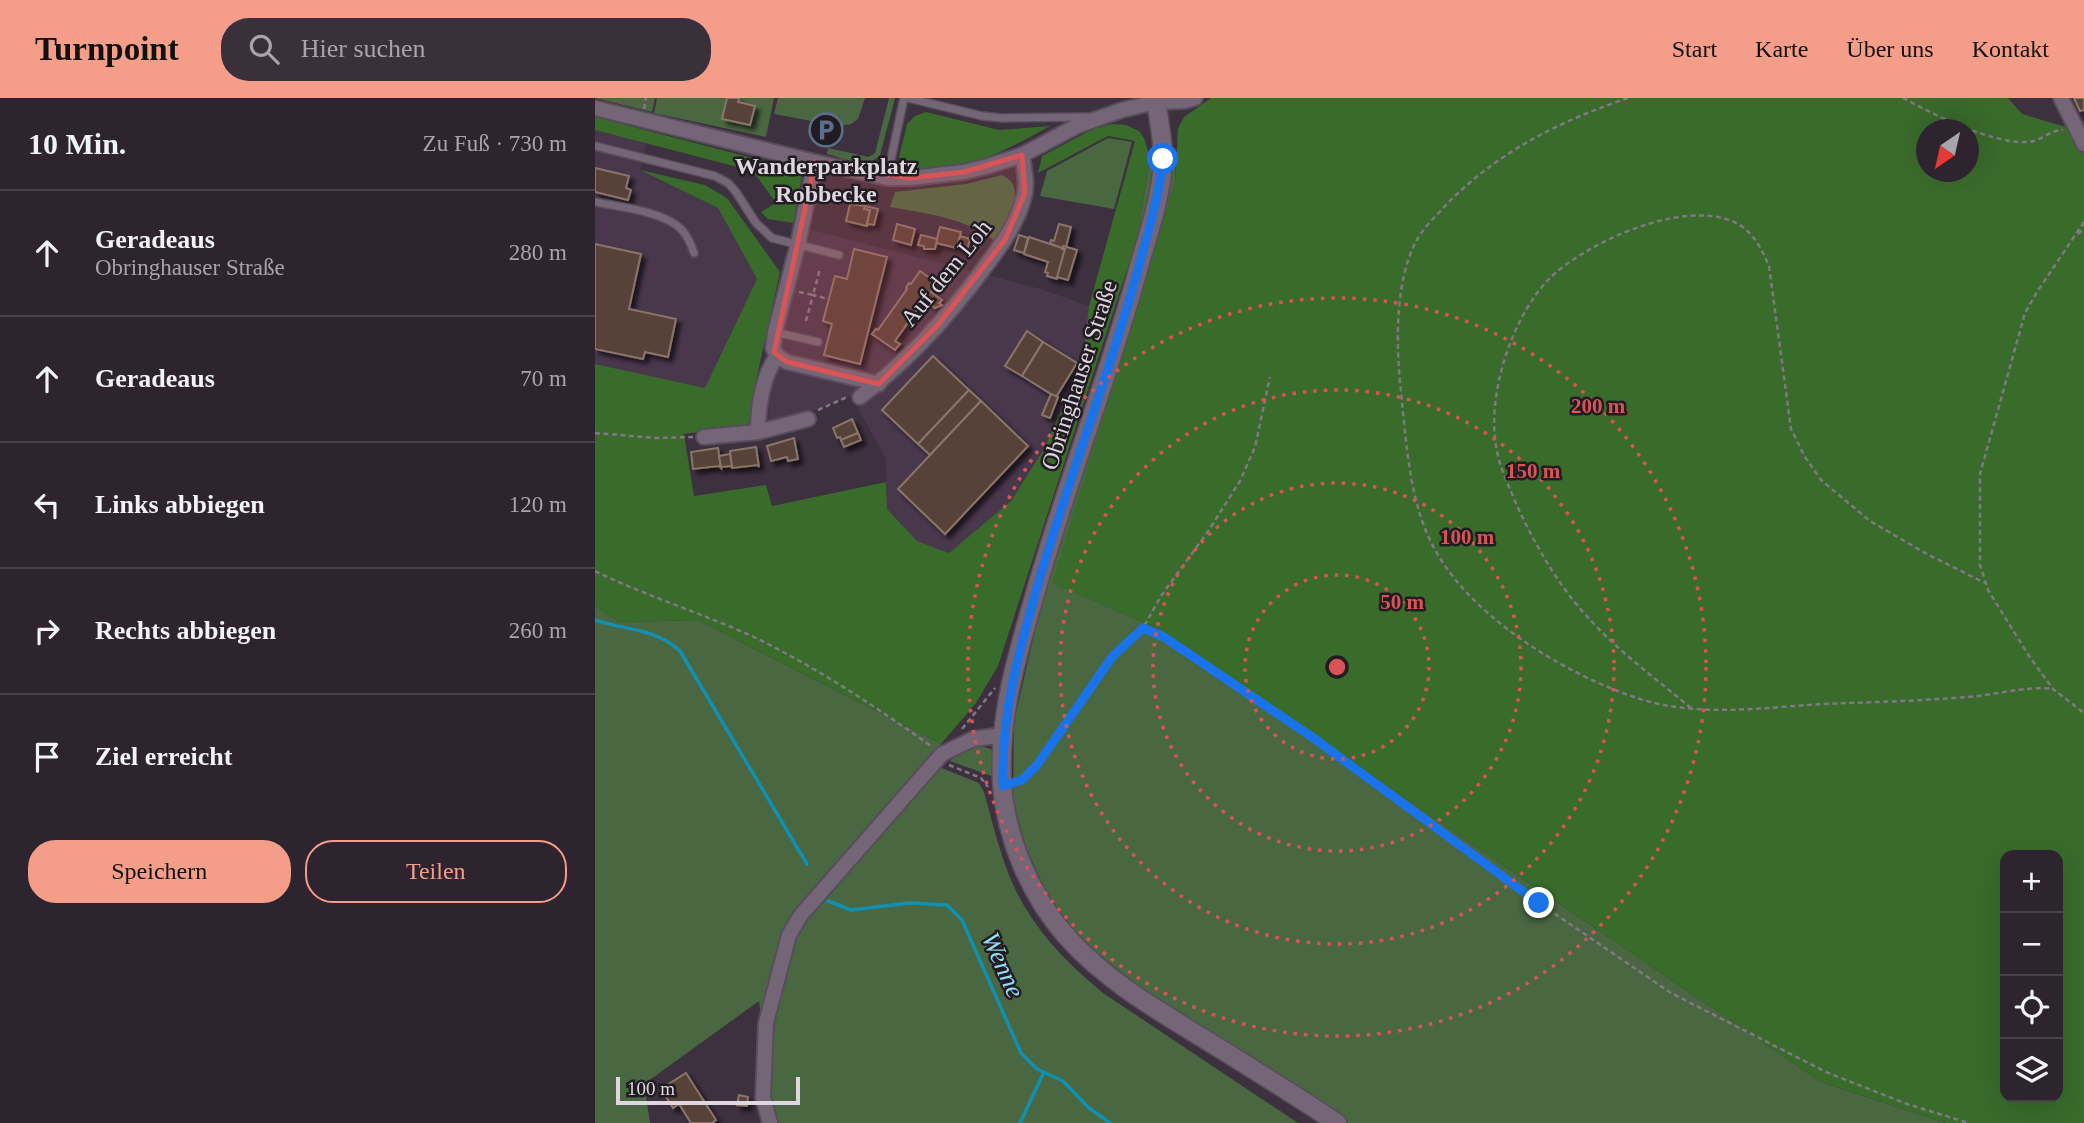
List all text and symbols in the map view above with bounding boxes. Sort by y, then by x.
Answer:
search box [221,18,711,81]
icon: search [245,30,283,68]
text: Turnpoint [35,31,179,67]
text: Hier suchen [301,34,426,63]
text: Start [1672,36,1717,62]
text: Karte [1755,36,1808,62]
text: Über uns [1846,36,1934,62]
text: Kontakt [1972,36,2049,62]
parking icon: Wanderparkplatz Robbecke [807,111,845,149]
north arrow [1916,119,1979,182]
text: 10 Min. [28,127,126,160]
text: Zu Fuß · 730 m [423,131,567,156]
route start [1147,143,1178,174]
place label: Wanderparkplatz Robbecke [735,153,918,207]
street label: Auf dem Loh [895,215,997,331]
text: Geradeaus [95,225,215,254]
icon: ahead [28,234,66,272]
text: 280 m [509,240,567,265]
text: Obringhauser Straße [95,255,285,280]
street label: Obringhauser Straße [1036,277,1122,473]
icon: ahead [28,360,66,398]
text: Geradeaus [95,364,215,393]
text: 70 m [520,366,567,391]
text: 200 m [1571,394,1626,418]
text: 150 m [1506,459,1561,483]
icon: left [28,486,66,524]
text: Links abbiegen [95,490,265,519]
text: 120 m [509,492,567,517]
text: 100 m [1440,525,1495,549]
text: 50 m [1380,590,1424,614]
icon: right [28,612,66,650]
text: Rechts abbiegen [95,616,276,645]
text: 260 m [509,618,567,643]
centre of rings [1325,655,1349,679]
icon: arrive [28,738,66,776]
text: Ziel erreicht [95,742,232,771]
button: Speichern [28,840,291,903]
button: Teilen [305,840,567,903]
map controls [2000,850,2063,1102]
button: + [2000,850,2063,913]
route end [1523,887,1554,918]
button: − [2000,913,2063,976]
water label: Wenne [976,928,1030,1002]
button: locate [2000,976,2063,1039]
button: layers [2000,1039,2063,1102]
scale bar [616,1074,800,1106]
text: 100 m [627,1078,675,1099]

